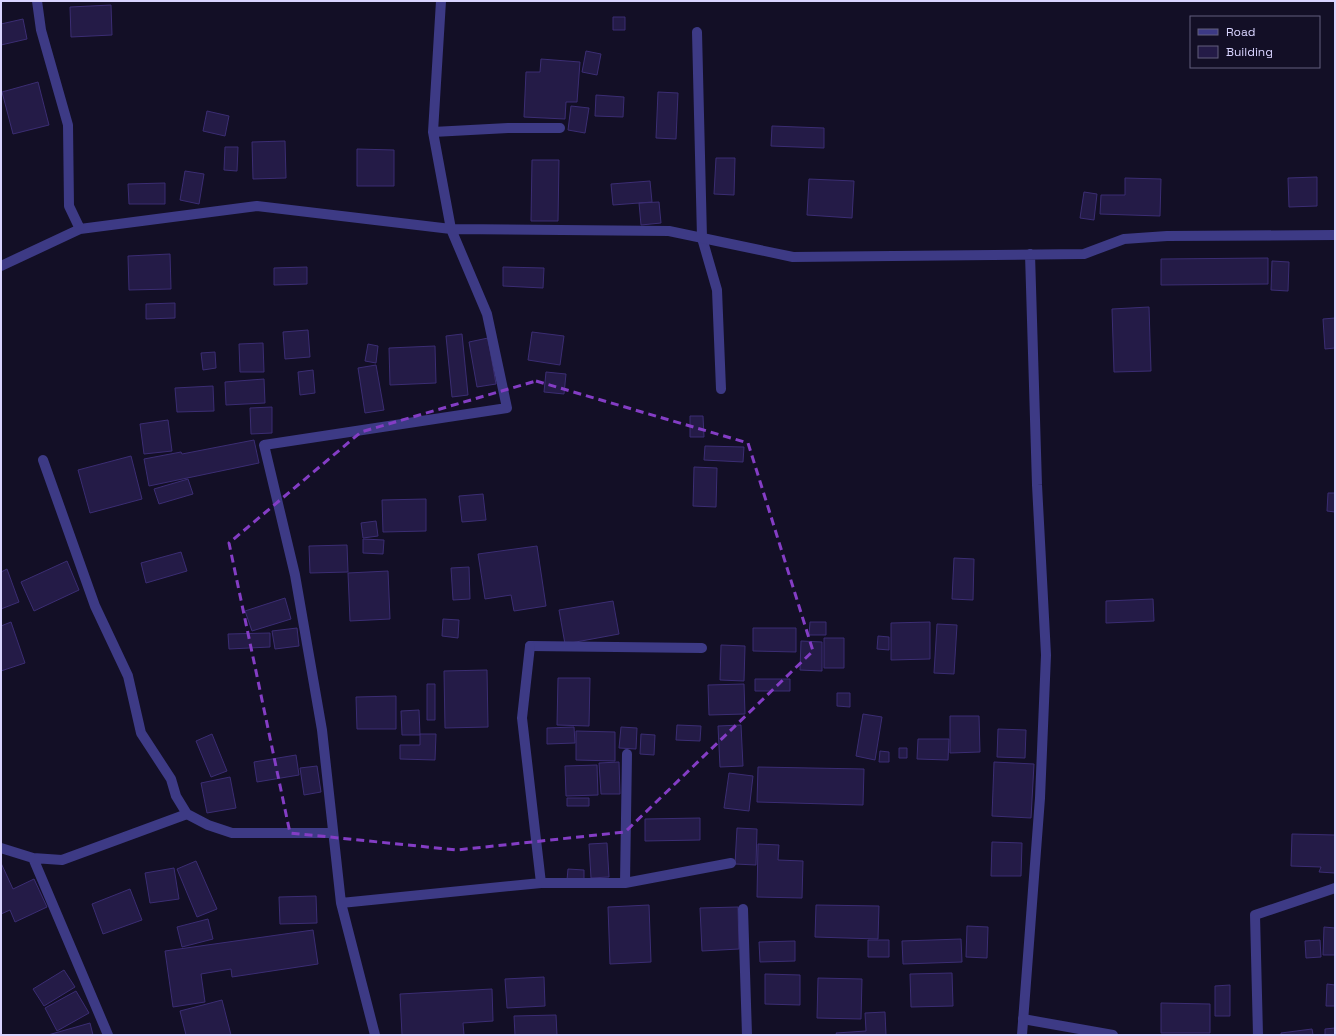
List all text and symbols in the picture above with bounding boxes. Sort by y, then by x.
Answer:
legend [1190,16,1320,68]
text: Road [1226,24,1255,40]
text: Building [1226,44,1273,60]

